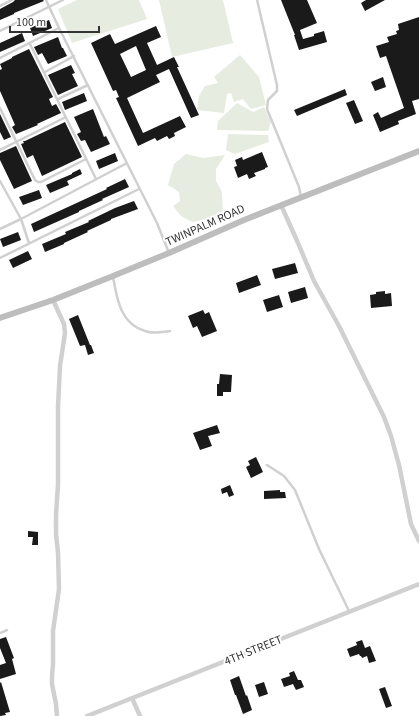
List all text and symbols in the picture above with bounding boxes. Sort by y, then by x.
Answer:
scale bar [10,8,99,34]
text: 100 m [16,14,46,31]
street label: TWINPALM ROAD [163,200,248,251]
street label: 4TH STREET [222,631,285,670]

